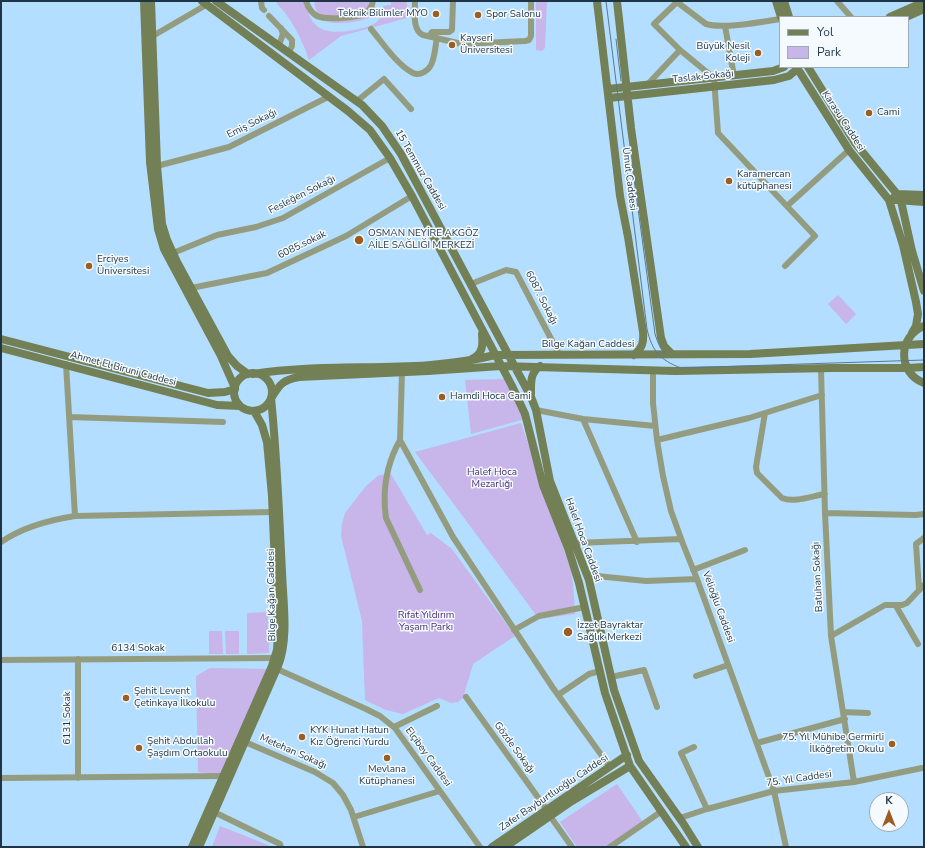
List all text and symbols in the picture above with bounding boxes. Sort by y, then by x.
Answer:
place label: Teknik Bilimler MYO [338,8,428,20]
marker: Teknik Bilimler MYO [431,9,441,19]
place label: Spor Salonu [486,9,541,21]
marker: Spor Salonu [473,10,483,20]
legend [779,16,909,68]
text: Yol [817,24,833,40]
place label: Kayseri Üniversitesi [460,33,512,56]
marker: Kayseri Üniversitesi [447,40,457,50]
place label: Büyük Nesil Koleji [697,41,750,64]
text: Park [817,44,841,60]
marker: Büyük Nesil Koleji [753,48,763,58]
street label: Taslak Sokağı [672,68,734,86]
street label: Karasu Caddesi [819,89,867,153]
street label: Emiş Sokağı [225,107,279,141]
place label: Cami [877,107,900,119]
marker: Cami [864,108,874,118]
street label: 15 Temmuz Caddesi [392,128,448,212]
street label: Umut Caddesi [619,147,639,211]
place label: Karamercan kütüphanesi [737,169,792,192]
street label: Fesleğen Sokağı [267,173,337,217]
marker: Karamercan kütüphanesi [724,176,734,186]
street label: 6085.sokak [276,228,328,262]
place label: OSMAN NEYİRE AKGÖZ AİLE SAĞLIĞI MERKEZİ [368,228,478,252]
marker: OSMAN NEYİRE AKGÖZ AİLE SAĞLIĞI MERKEZİ [353,234,365,246]
place label: Erciyes Üniversitesi [97,254,149,278]
marker: Erciyes Üniversitesi [84,261,94,271]
street label: 6087. Sokağı [522,269,560,327]
street label: Bilge Kağan Caddesi [542,339,634,351]
street label: Ahmet El Biruni Caddesi [69,349,177,389]
place label: Hamdi Hoca Cami [450,391,531,403]
marker: Hamdi Hoca Cami [437,392,447,402]
park label: Halef Hoca Mezarlığı [467,467,517,490]
street label: Halef Hoca Caddesi [562,496,604,584]
street label: Batuhan Sokağı [810,541,826,613]
street label: Bilge Kağan Caddesi [265,549,279,641]
street label: Velioğlu Caddesi [699,570,737,644]
park label: Rıfat Yıldırım Yaşam Parkı [398,610,454,634]
place label: İzzet Bayraktar Sağlık Merkezi [577,620,643,644]
marker: İzzet Bayraktar Sağlık Merkezi [562,626,574,638]
street label: 6134 Sokak [111,643,165,655]
place label: Şehit Levent Çetinkaya İlkokulu [134,686,215,710]
street label: 6131 Sokak [62,691,74,745]
marker: Şehit Levent Çetinkaya İlkokulu [121,693,131,703]
street label: Gözde Sokağı [491,720,537,776]
place label: KYK Hunat Hatun Kız Öğrenci Yurdu [310,725,389,748]
street label: Elçibey Caddesi [402,725,454,789]
street label: Metehan Sokağı [258,732,328,772]
marker: KYK Hunat Hatun Kız Öğrenci Yurdu [297,732,307,742]
place label: 75. Yıl Mühibe Germirli İlköğretim Okulu [782,732,884,756]
place label: Şehit Abdullah Şaşdım Ortaokulu [147,736,228,760]
marker: 75. Yıl Mühibe Germirli İlköğretim Okulu [887,739,897,749]
marker: Şehit Abdullah Şaşdım Ortaokulu [134,743,144,753]
street label: Zafer Bayburtluoğlu Caddesi [497,752,611,834]
marker: Mevlana Kütüphanesi [382,753,392,763]
place label: Mevlana Kütüphanesi [359,764,415,788]
street label: 75. Yıl Caddesi [766,768,832,790]
north arrow [869,792,909,832]
text: K [885,793,893,808]

